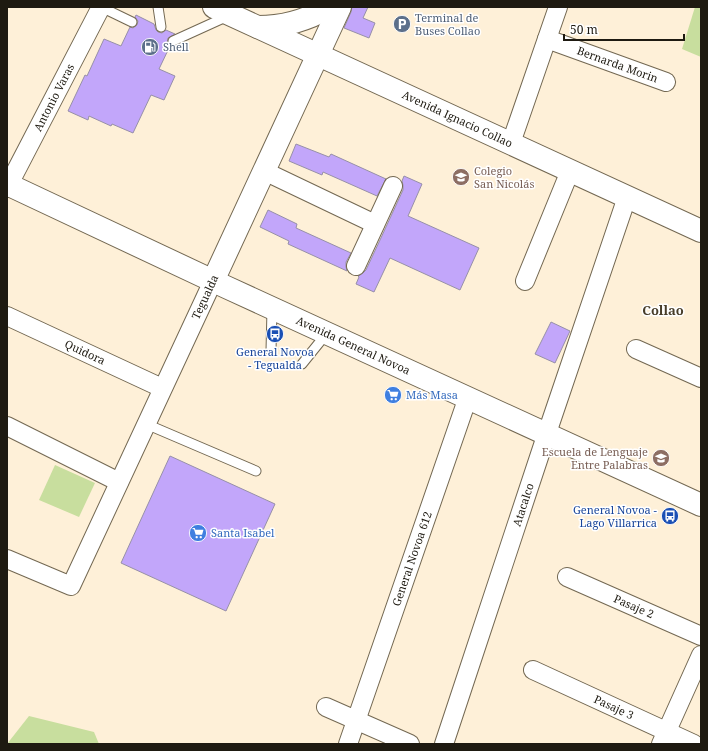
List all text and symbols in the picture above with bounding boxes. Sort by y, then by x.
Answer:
place label: Terminal de Buses Collao [415,10,480,38]
parking icon: Terminal de Buses Collao [392,14,412,34]
scale bar [564,16,684,42]
text: 50 m [570,21,598,38]
fuel station icon: Shell [140,37,160,57]
place label: Shell [163,39,189,54]
street label: Bernarda Morin [575,42,660,86]
street label: Antonio Varas [30,61,77,134]
street label: Avenida Ignacio Collao [400,87,515,150]
place label: Colegio San Nicolás [474,163,534,191]
school or university icon: Colegio San Nicolás [451,167,471,187]
street label: Tegualda [188,272,221,321]
district label: Collao [642,301,684,319]
street label: Avenida General Novoa [294,312,413,378]
bus stop icon: General Novoa - Tegualda [265,324,285,344]
street label: Quidora [63,336,108,368]
place label: General Novoa - Tegualda [236,344,314,372]
supermarket icon: Más Masa [383,385,403,405]
place label: Más Masa [406,387,458,402]
place label: Escuela de Lenguaje Entre Palabras [542,444,648,472]
school or university icon: Escuela de Lenguaje Entre Palabras [651,448,671,468]
street label: Atacalco [509,481,537,528]
place label: General Novoa - Lago Villarrica [573,502,658,530]
bus stop icon: General Novoa - Lago Villarrica [660,506,680,526]
street label: General Novoa 612 [388,509,435,608]
supermarket icon: Santa Isabel [188,523,208,543]
place label: Santa Isabel [211,525,275,540]
street label: Pasaje 2 [612,591,656,621]
street label: Pasaje 3 [592,691,636,722]

